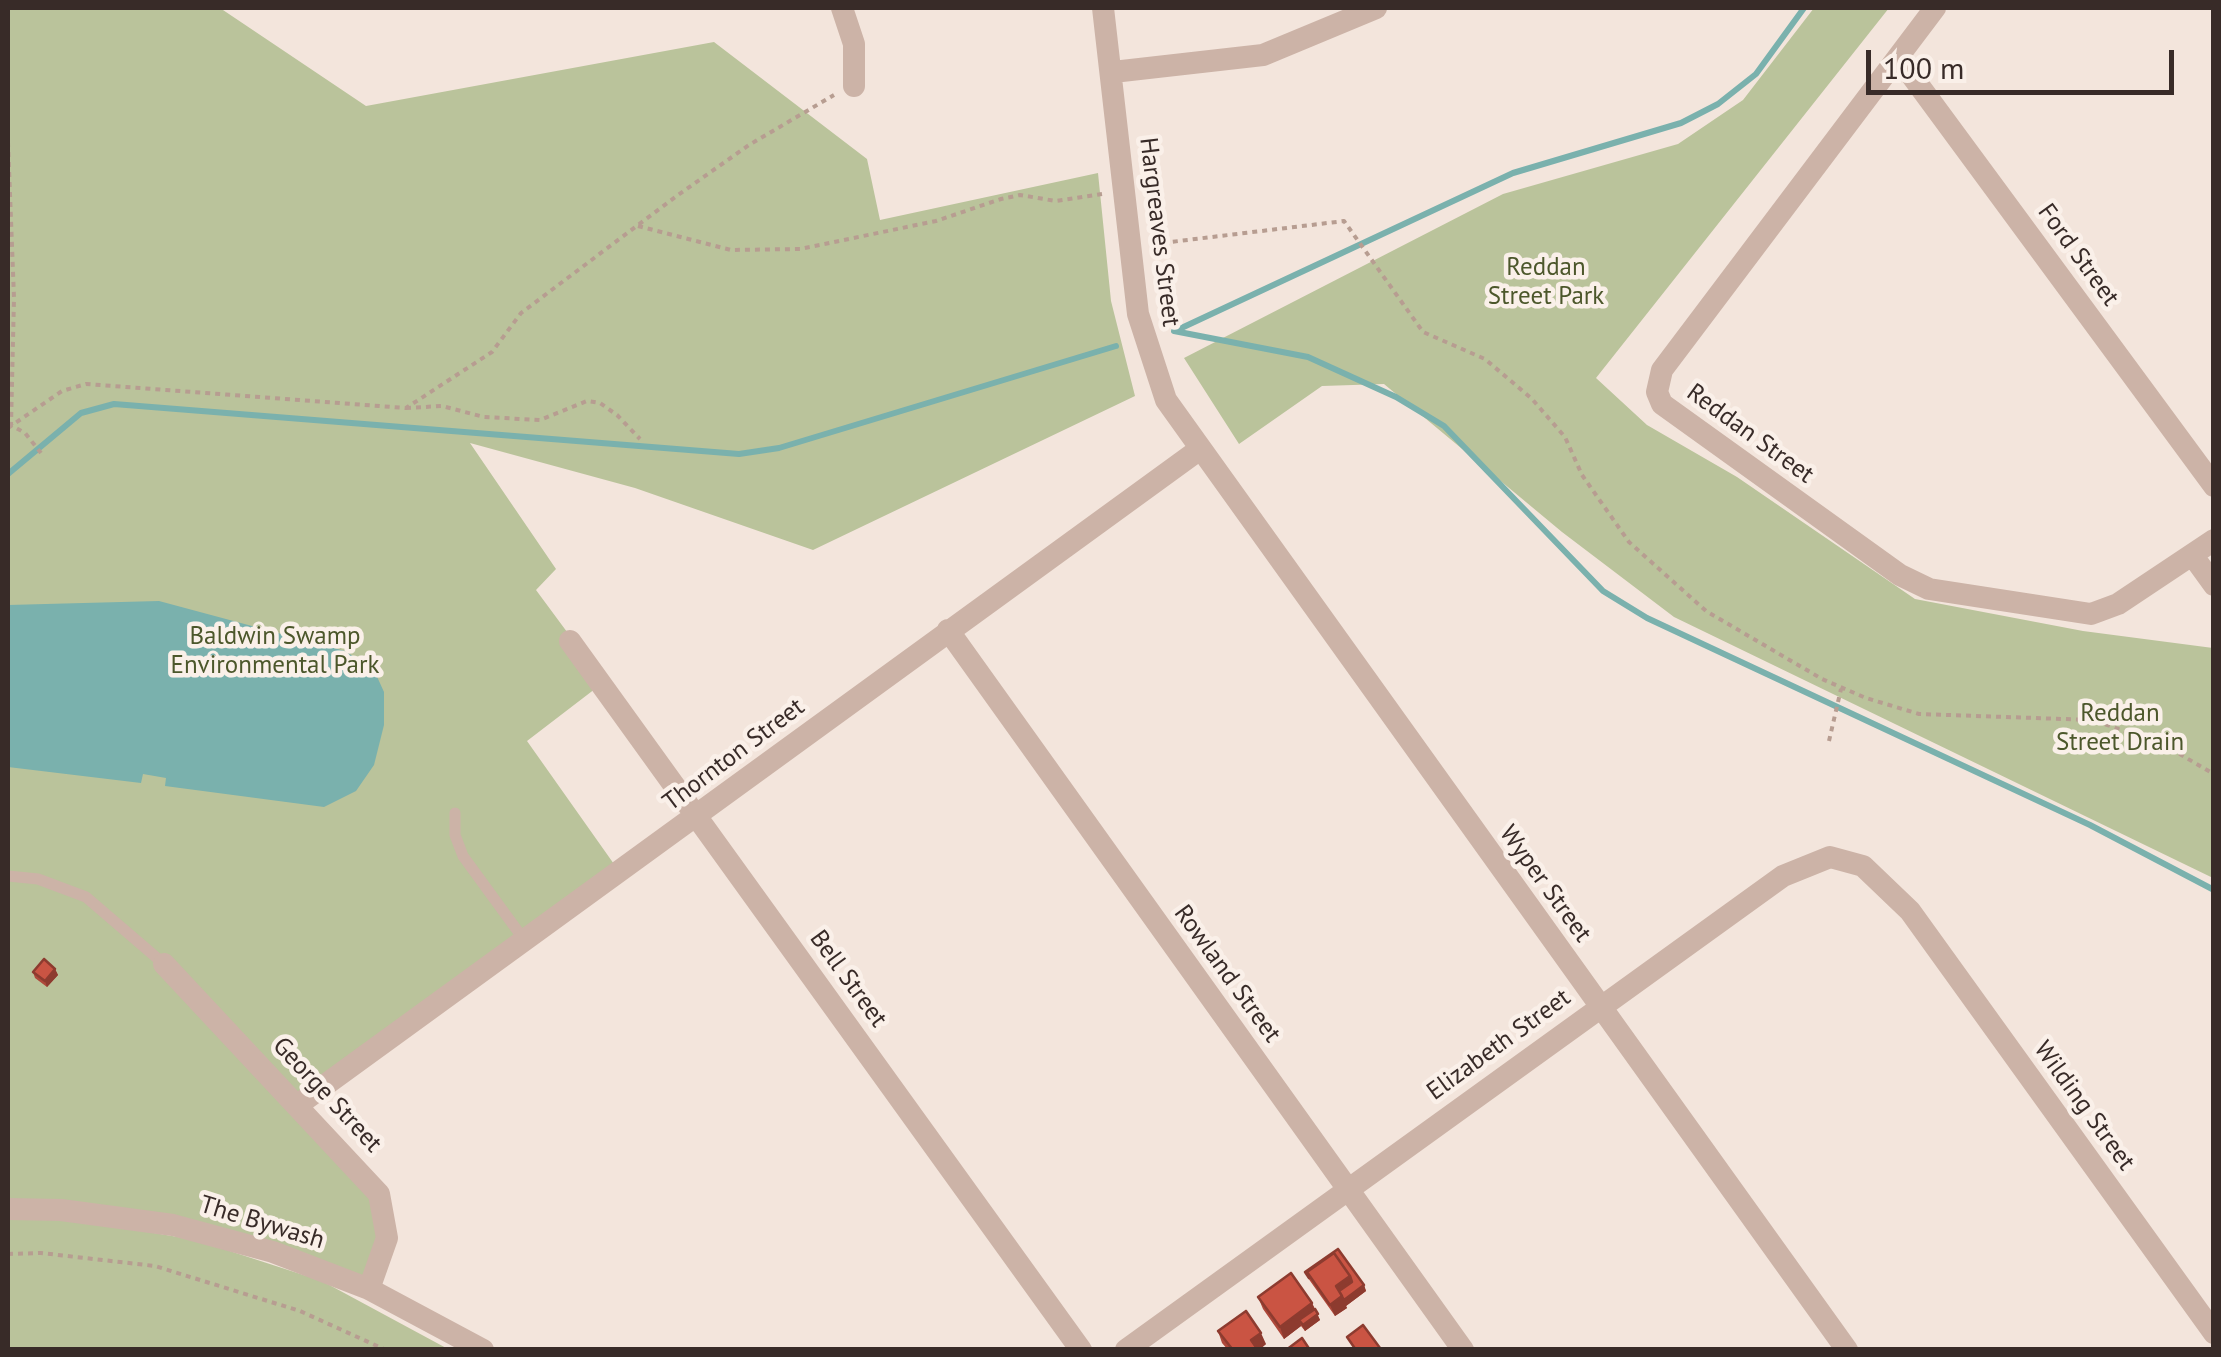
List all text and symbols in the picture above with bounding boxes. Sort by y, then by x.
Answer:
scale bar [1871,30,2178,92]
text: 100 m [1883,48,1964,87]
street label: Hargreaves Street [1133,136,1185,328]
street label: Ford Street [2031,198,2125,312]
park label: Reddan Street Park [1488,253,1604,312]
street label: Reddan Street [1681,378,1819,490]
park label: Baldwin Swamp Environmental Park [171,622,379,681]
street label: Thornton Street [658,692,810,818]
park label: Reddan Street Drain [2056,699,2184,758]
street label: Wyper Street [1493,820,1597,948]
street label: Rowland Street [1167,899,1287,1049]
street label: Bell Street [803,925,893,1033]
street label: Elizabeth Street [1421,983,1577,1107]
street label: George Street [266,1031,388,1159]
street label: Wilding Street [2027,1036,2141,1176]
street label: The Bywash [196,1190,328,1256]

